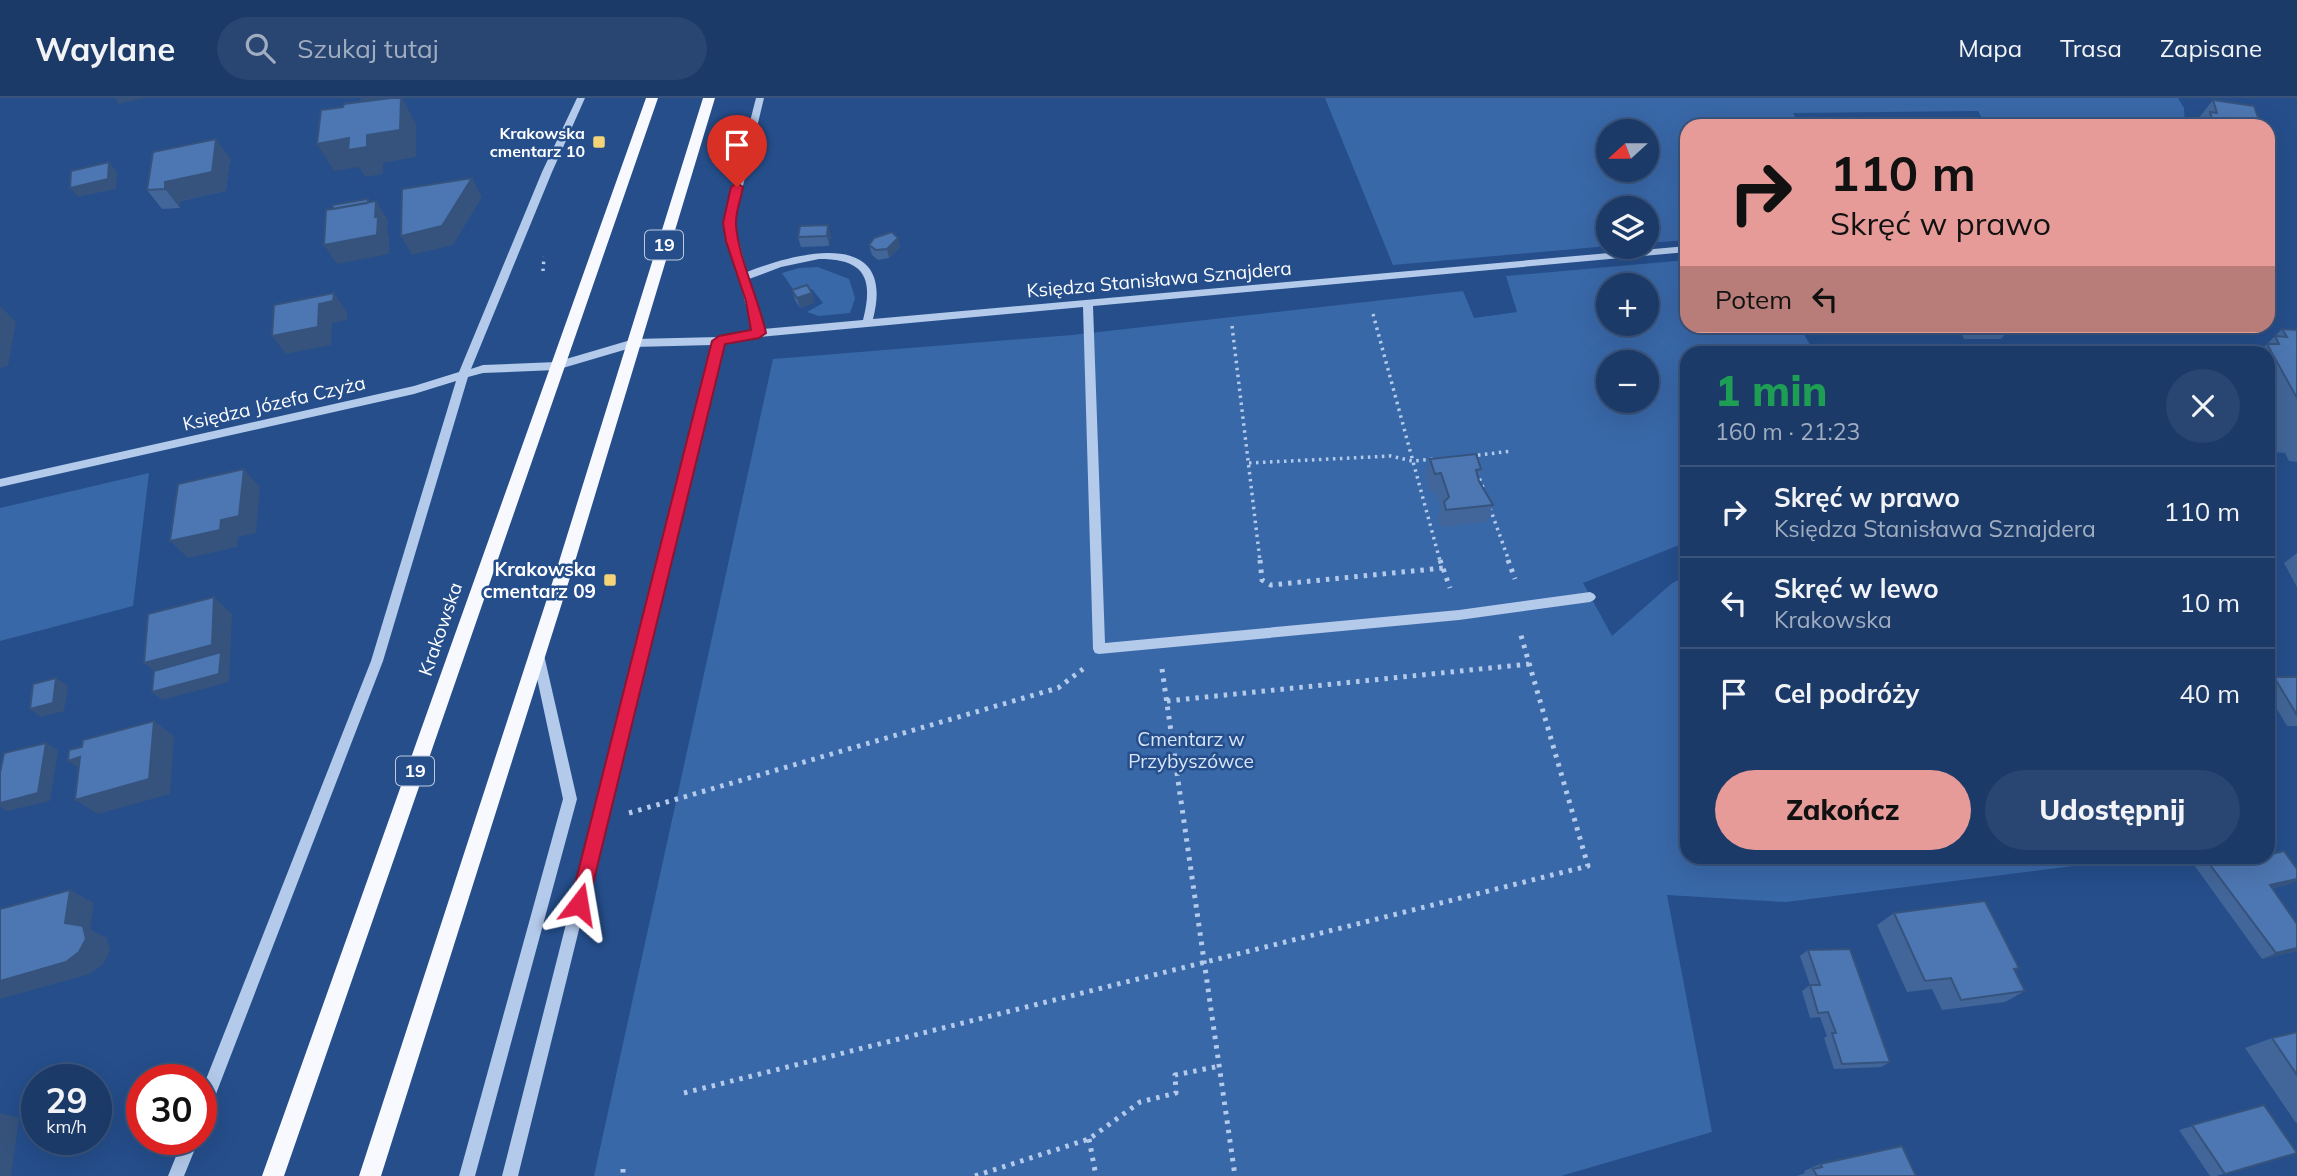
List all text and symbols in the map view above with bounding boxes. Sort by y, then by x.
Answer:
search box [217,17,707,80]
text: Waylane [35,28,175,69]
icon: search [241,29,279,67]
text: Szukaj tutaj [297,32,439,65]
text: Mapa [1958,33,2022,63]
text: Trasa [2060,33,2122,63]
text: Zapisane [2160,33,2262,63]
pin [707,115,767,187]
north arrow [1596,119,1659,182]
map controls [1596,119,1659,413]
place label: Krakowska cmentarz 10 [490,123,585,161]
icon: arrive [718,126,756,164]
marker: Krakowska cmentarz 10 [591,134,607,150]
text: 110 m [1830,142,1976,203]
icon: right [1715,147,1806,238]
button: layers [1596,196,1659,259]
text: Skręć w prawo [1830,203,2051,243]
road number: 19 [645,230,683,260]
street label: Księdza Stanisława Sznajdera [1026,255,1292,303]
button: + [1596,273,1659,336]
icon: left [1806,280,1844,318]
text: Potem [1715,283,1792,316]
button: − [1596,350,1659,413]
text: 1 min [1715,364,1828,417]
button: close [2166,369,2240,443]
street label: Księdza Józefa Czyża [180,370,368,436]
text: 160 m · 21:23 [1715,417,1860,446]
text: Skręć w prawo [1774,481,1960,514]
icon: right [1715,493,1753,531]
text: 110 m [2164,495,2240,528]
text: Księdza Stanisława Sznajdera [1774,514,2096,543]
place label: Krakowska cmentarz 09 [483,557,596,603]
marker: Krakowska cmentarz 09 [602,572,618,588]
text: Skręć w lewo [1774,572,1939,605]
street label: Krakowska [413,579,467,679]
icon: left [1715,584,1753,622]
text: 10 m [2179,586,2240,619]
text: Krakowska [1774,605,1892,634]
icon: arrive [1715,675,1753,713]
text: Cel podróży [1774,677,1919,710]
text: 40 m [2179,677,2240,710]
park label: Cmentarz w Przybyszówce [1128,727,1254,773]
road number: 19 [396,756,434,786]
button: Zakończ [1715,770,1971,850]
button: Udostępnij [1985,770,2240,850]
position arrow [542,867,616,941]
speed limit sign: 30 [126,1064,217,1155]
text: 29 [45,1078,88,1122]
text: km/h [46,1115,87,1138]

